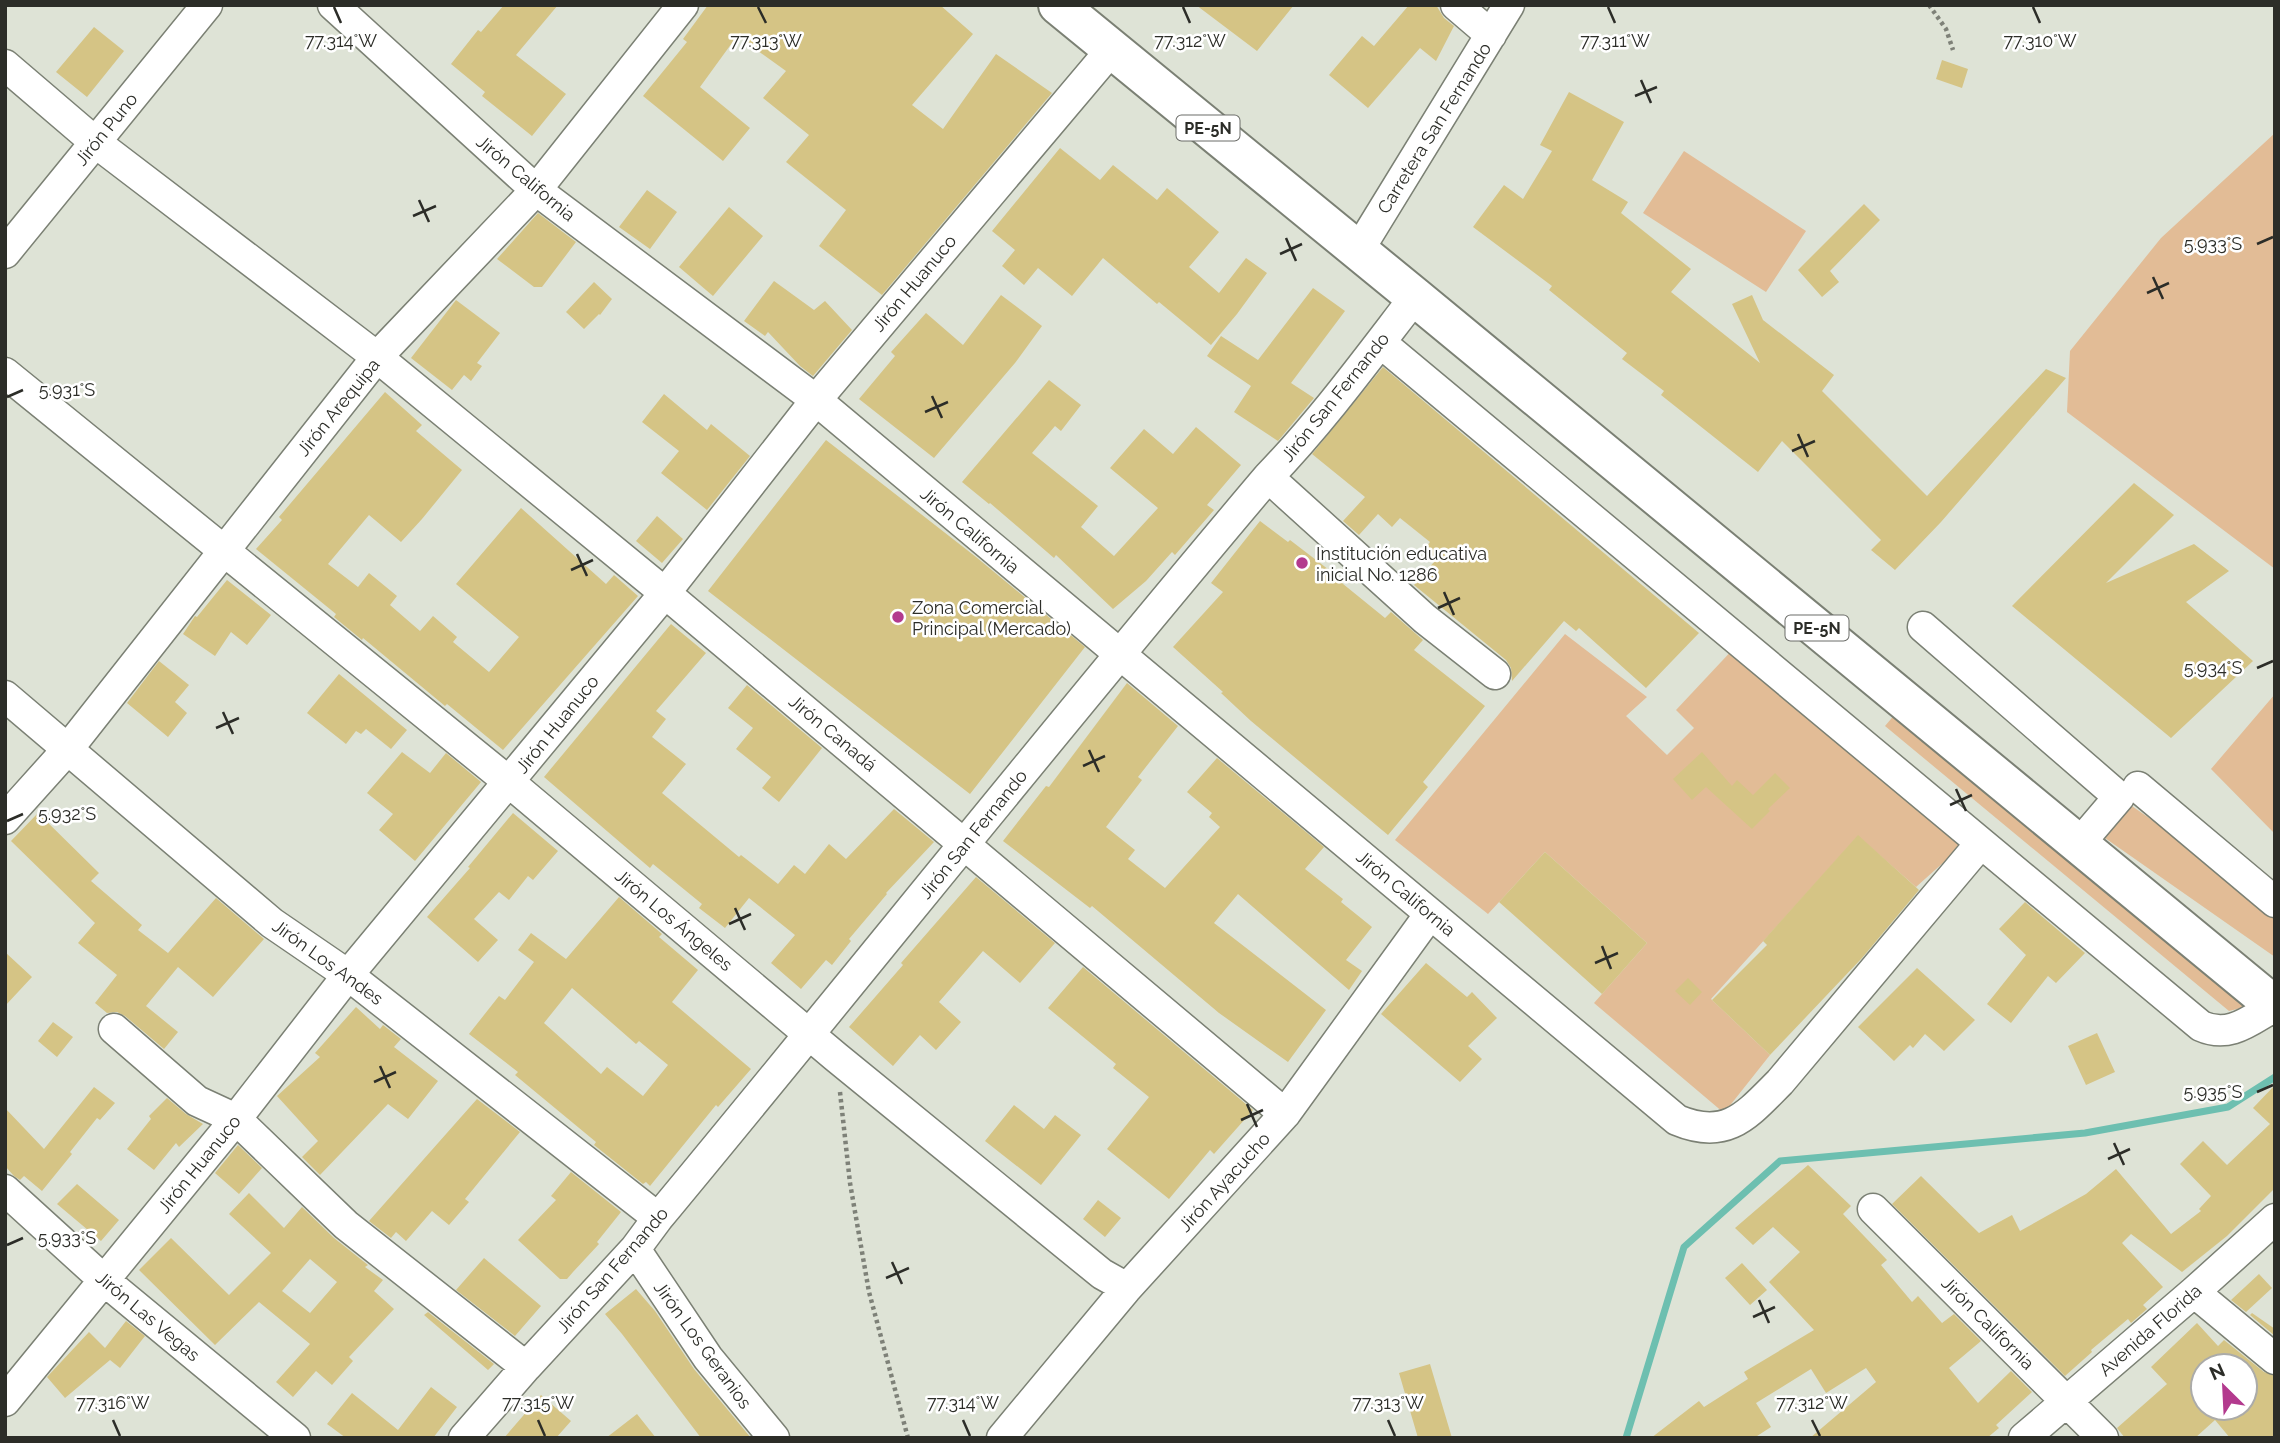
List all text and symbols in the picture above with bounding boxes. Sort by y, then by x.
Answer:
text: 77.314°W [305,30,377,51]
text: 77.313°W [730,30,802,51]
text: 77.312°W [1154,30,1226,51]
text: 77.311°W [1580,30,1650,51]
text: 77.310°W [2003,30,2077,51]
street label: Carretera San Fernando [1373,38,1495,217]
street label: Jirón Puno [70,88,142,170]
road number: PE-5N [1176,116,1240,140]
street label: Jirón California [472,131,580,225]
street label: Jirón Huanuco [867,230,961,336]
text: 5.933°S [2184,233,2242,254]
street label: Jirón San Fernando [1277,328,1394,466]
street label: Jirón Arequipa [292,354,384,460]
text: 5.931°S [39,379,95,400]
street label: Jirón California [916,483,1024,577]
place label: Institución educativa inicial No. 1286 [1316,543,1487,585]
marker: Institución educativa inicial No. 1286 [1294,555,1310,571]
place label: Zona Comercial Principal (Mercado) [912,597,1071,639]
marker: Zona Comercial Principal (Mercado) [890,609,906,625]
road number: PE-5N [1786,615,1848,640]
text: 5.934°S [2184,657,2242,678]
street label: Jirón Huanuco [511,671,603,777]
street label: Jirón Canadá [785,690,881,776]
street label: Jirón San Fernando [915,765,1032,903]
text: 5.932°S [38,803,96,824]
street label: Jirón California [1352,846,1460,940]
street label: Jirón Los Ángeles [611,864,738,975]
street label: Jirón Los Andes [269,915,388,1009]
text: 5.935°S [2184,1081,2243,1102]
street label: Jirón Huanuco [153,1111,245,1217]
street label: Jirón Ayacucho [1174,1128,1274,1236]
street label: Jirón San Fernando [552,1203,673,1337]
text: 5.933°S [38,1227,96,1248]
street label: Jirón Las Vegas [92,1267,204,1366]
street label: Jirón California [1937,1272,2039,1374]
street label: Jirón Los Geranios [650,1277,756,1413]
street label: Avenida Florida [2094,1280,2206,1380]
north arrow [2189,1352,2259,1422]
text: N [2206,1358,2228,1384]
text: 77.316°W [76,1392,150,1413]
text: 77.315°W [502,1392,574,1413]
text: 77.314°W [927,1392,999,1413]
text: 77.313°W [1352,1392,1424,1413]
text: 77.312°W [1776,1392,1848,1413]

